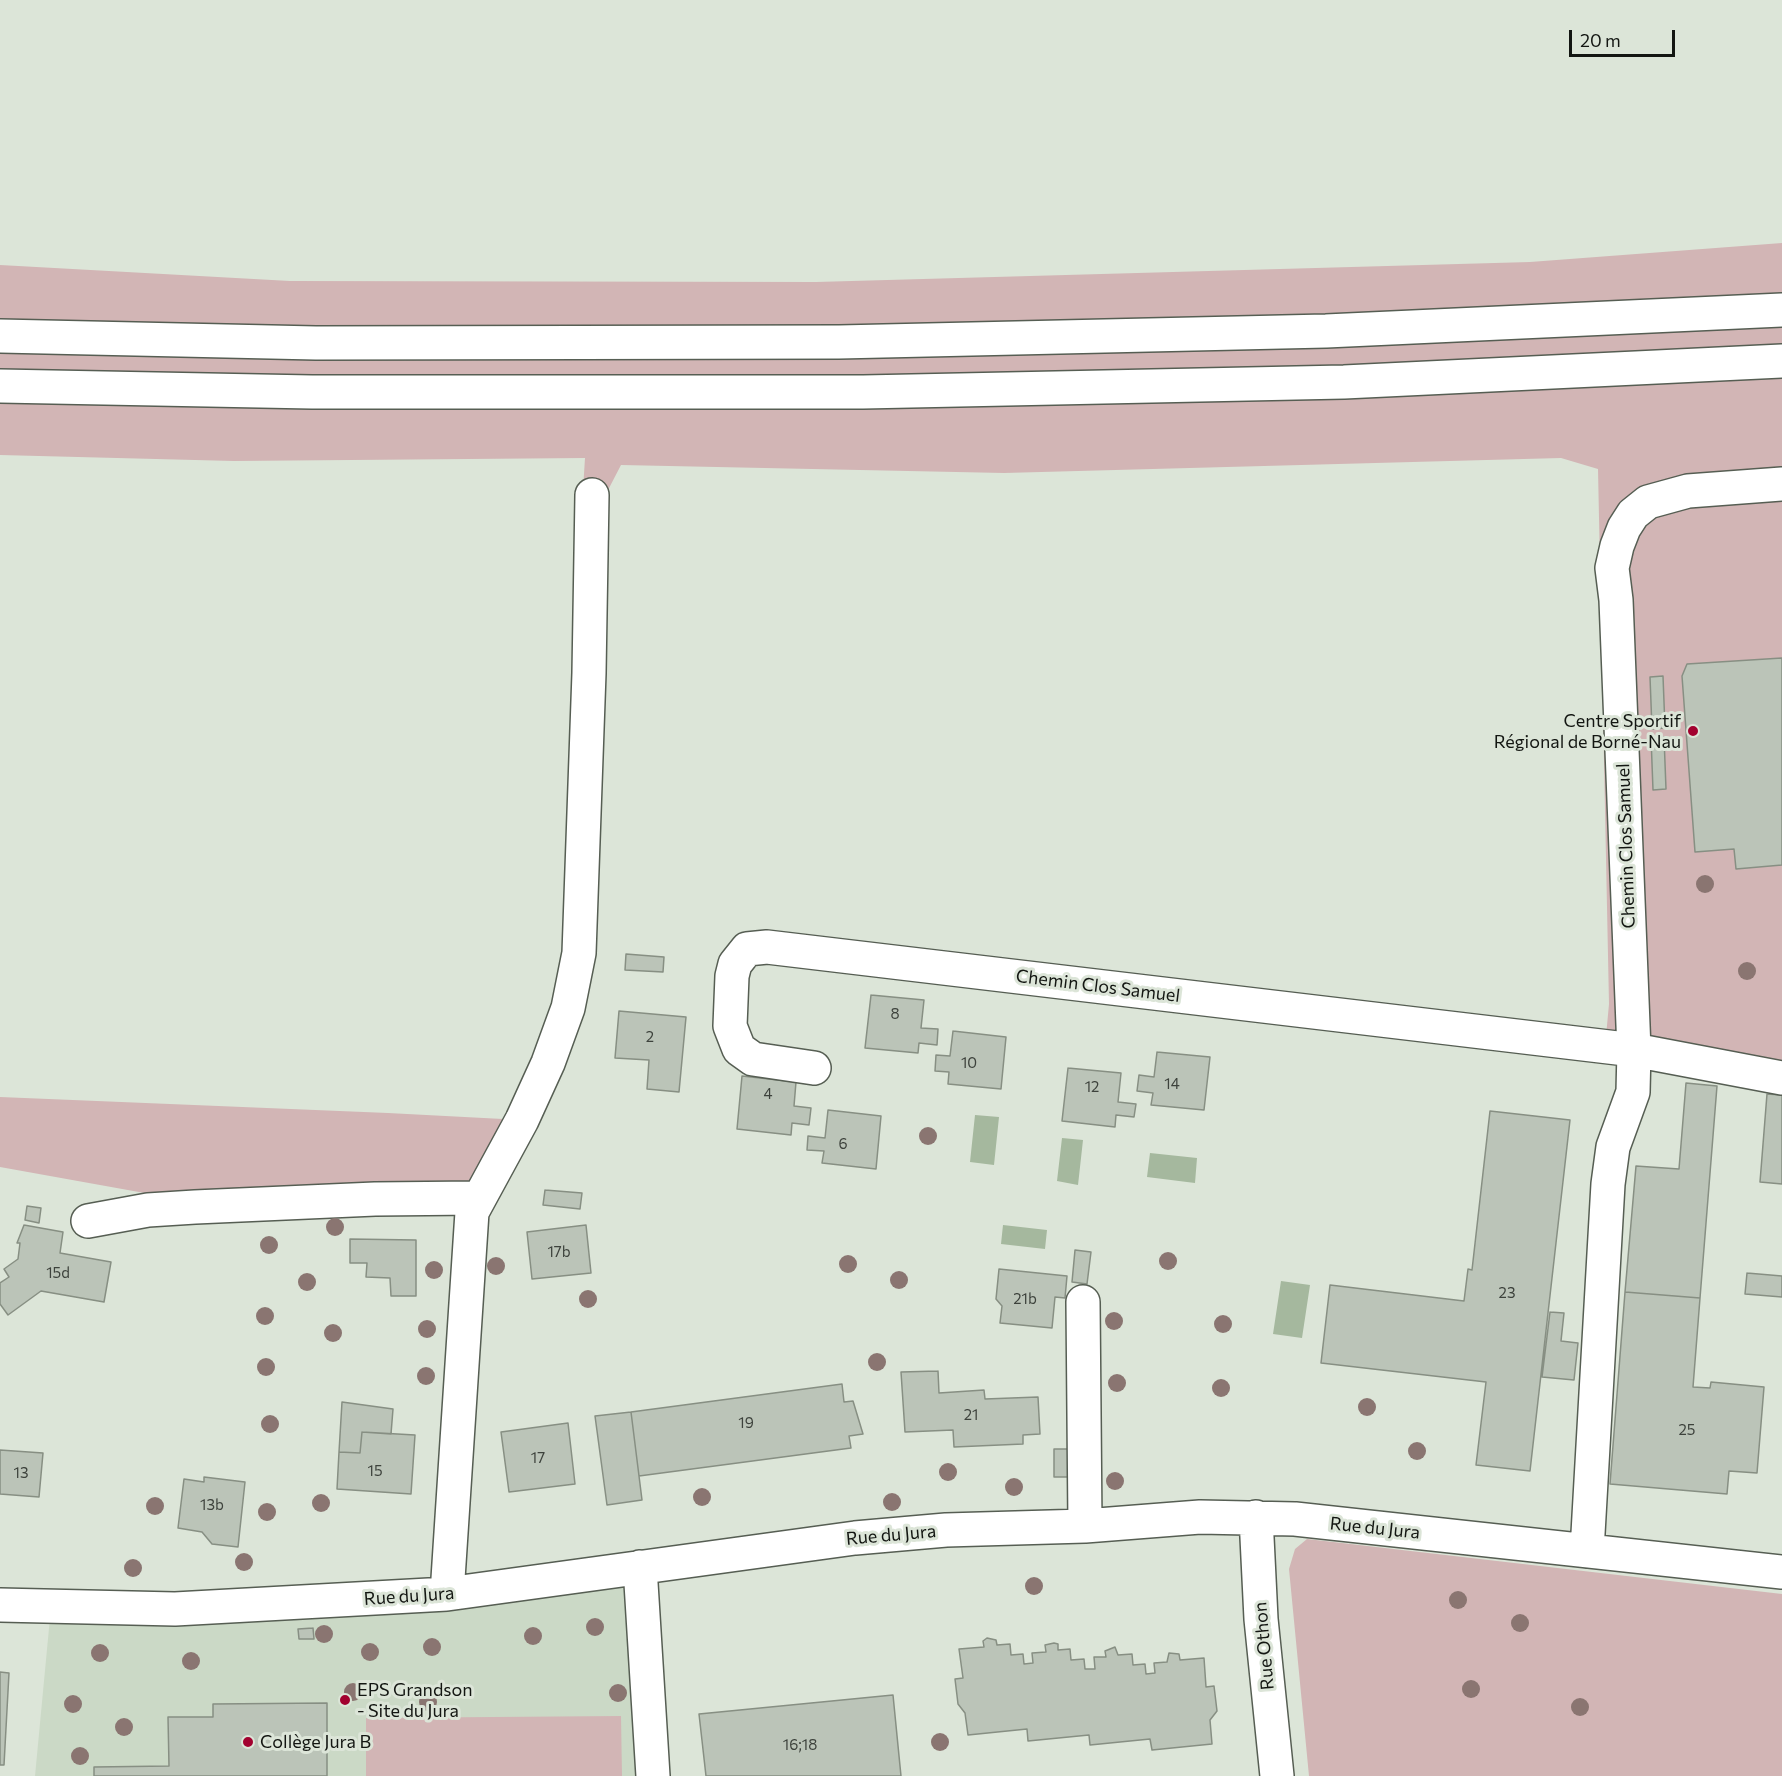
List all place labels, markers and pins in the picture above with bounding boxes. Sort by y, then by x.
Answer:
place label: Centre Sportif Régional de Borné-Nau [1494,710,1681,752]
marker: Centre Sportif Régional de Borné-Nau [1686,724,1700,738]
place label: EPS Grandson - Site du Jura [357,1679,473,1722]
marker: EPS Grandson - Site du Jura [338,1693,352,1707]
place label: Collège Jura B [260,1731,371,1753]
marker: Collège Jura B [241,1735,255,1749]

